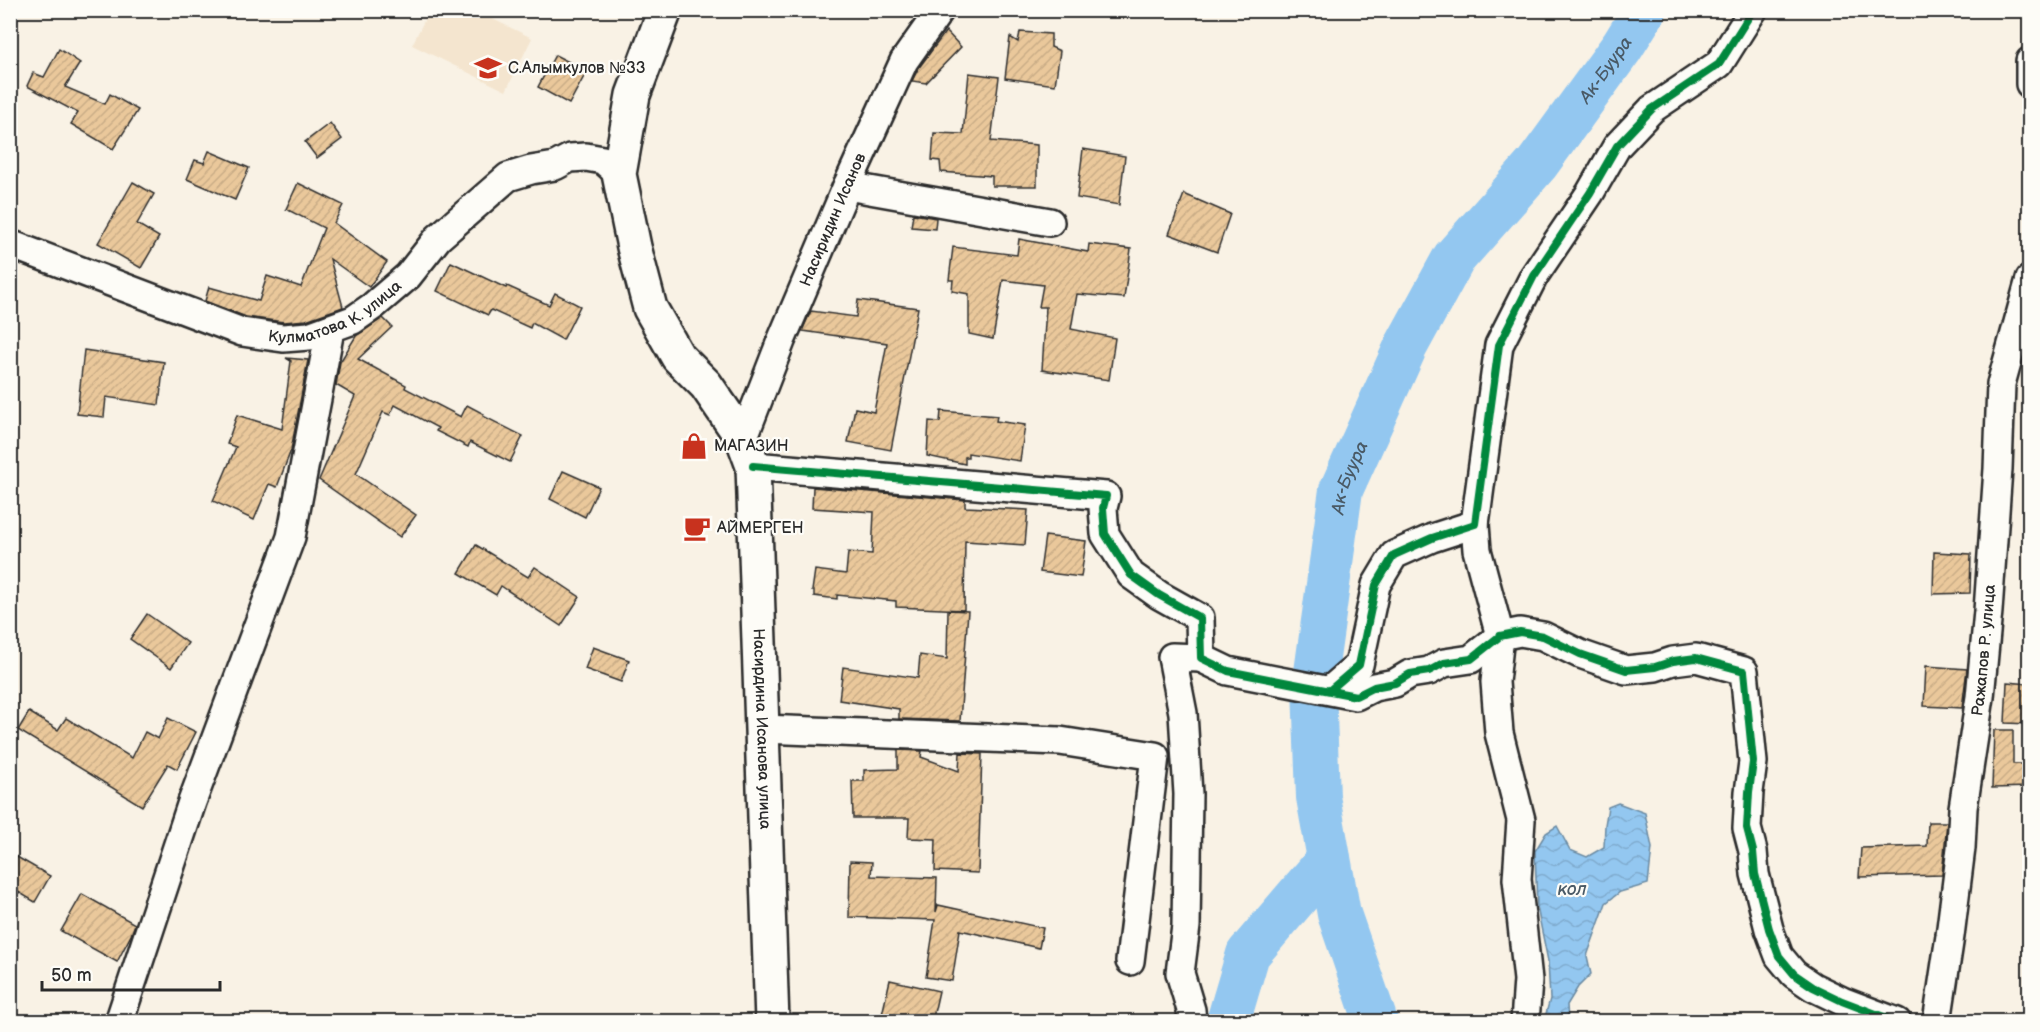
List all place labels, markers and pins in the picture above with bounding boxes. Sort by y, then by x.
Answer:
school or university icon: С.Алымкулов №33 [473,53,503,83]
place label: С.Алымкулов №33 [508,59,646,78]
shop icon: МАГАЗИН [679,431,709,461]
place label: МАГАЗИН [714,437,789,456]
cafe icon: АЙМЕРГЕН [682,513,712,543]
place label: АЙМЕРГЕН [716,519,804,538]

